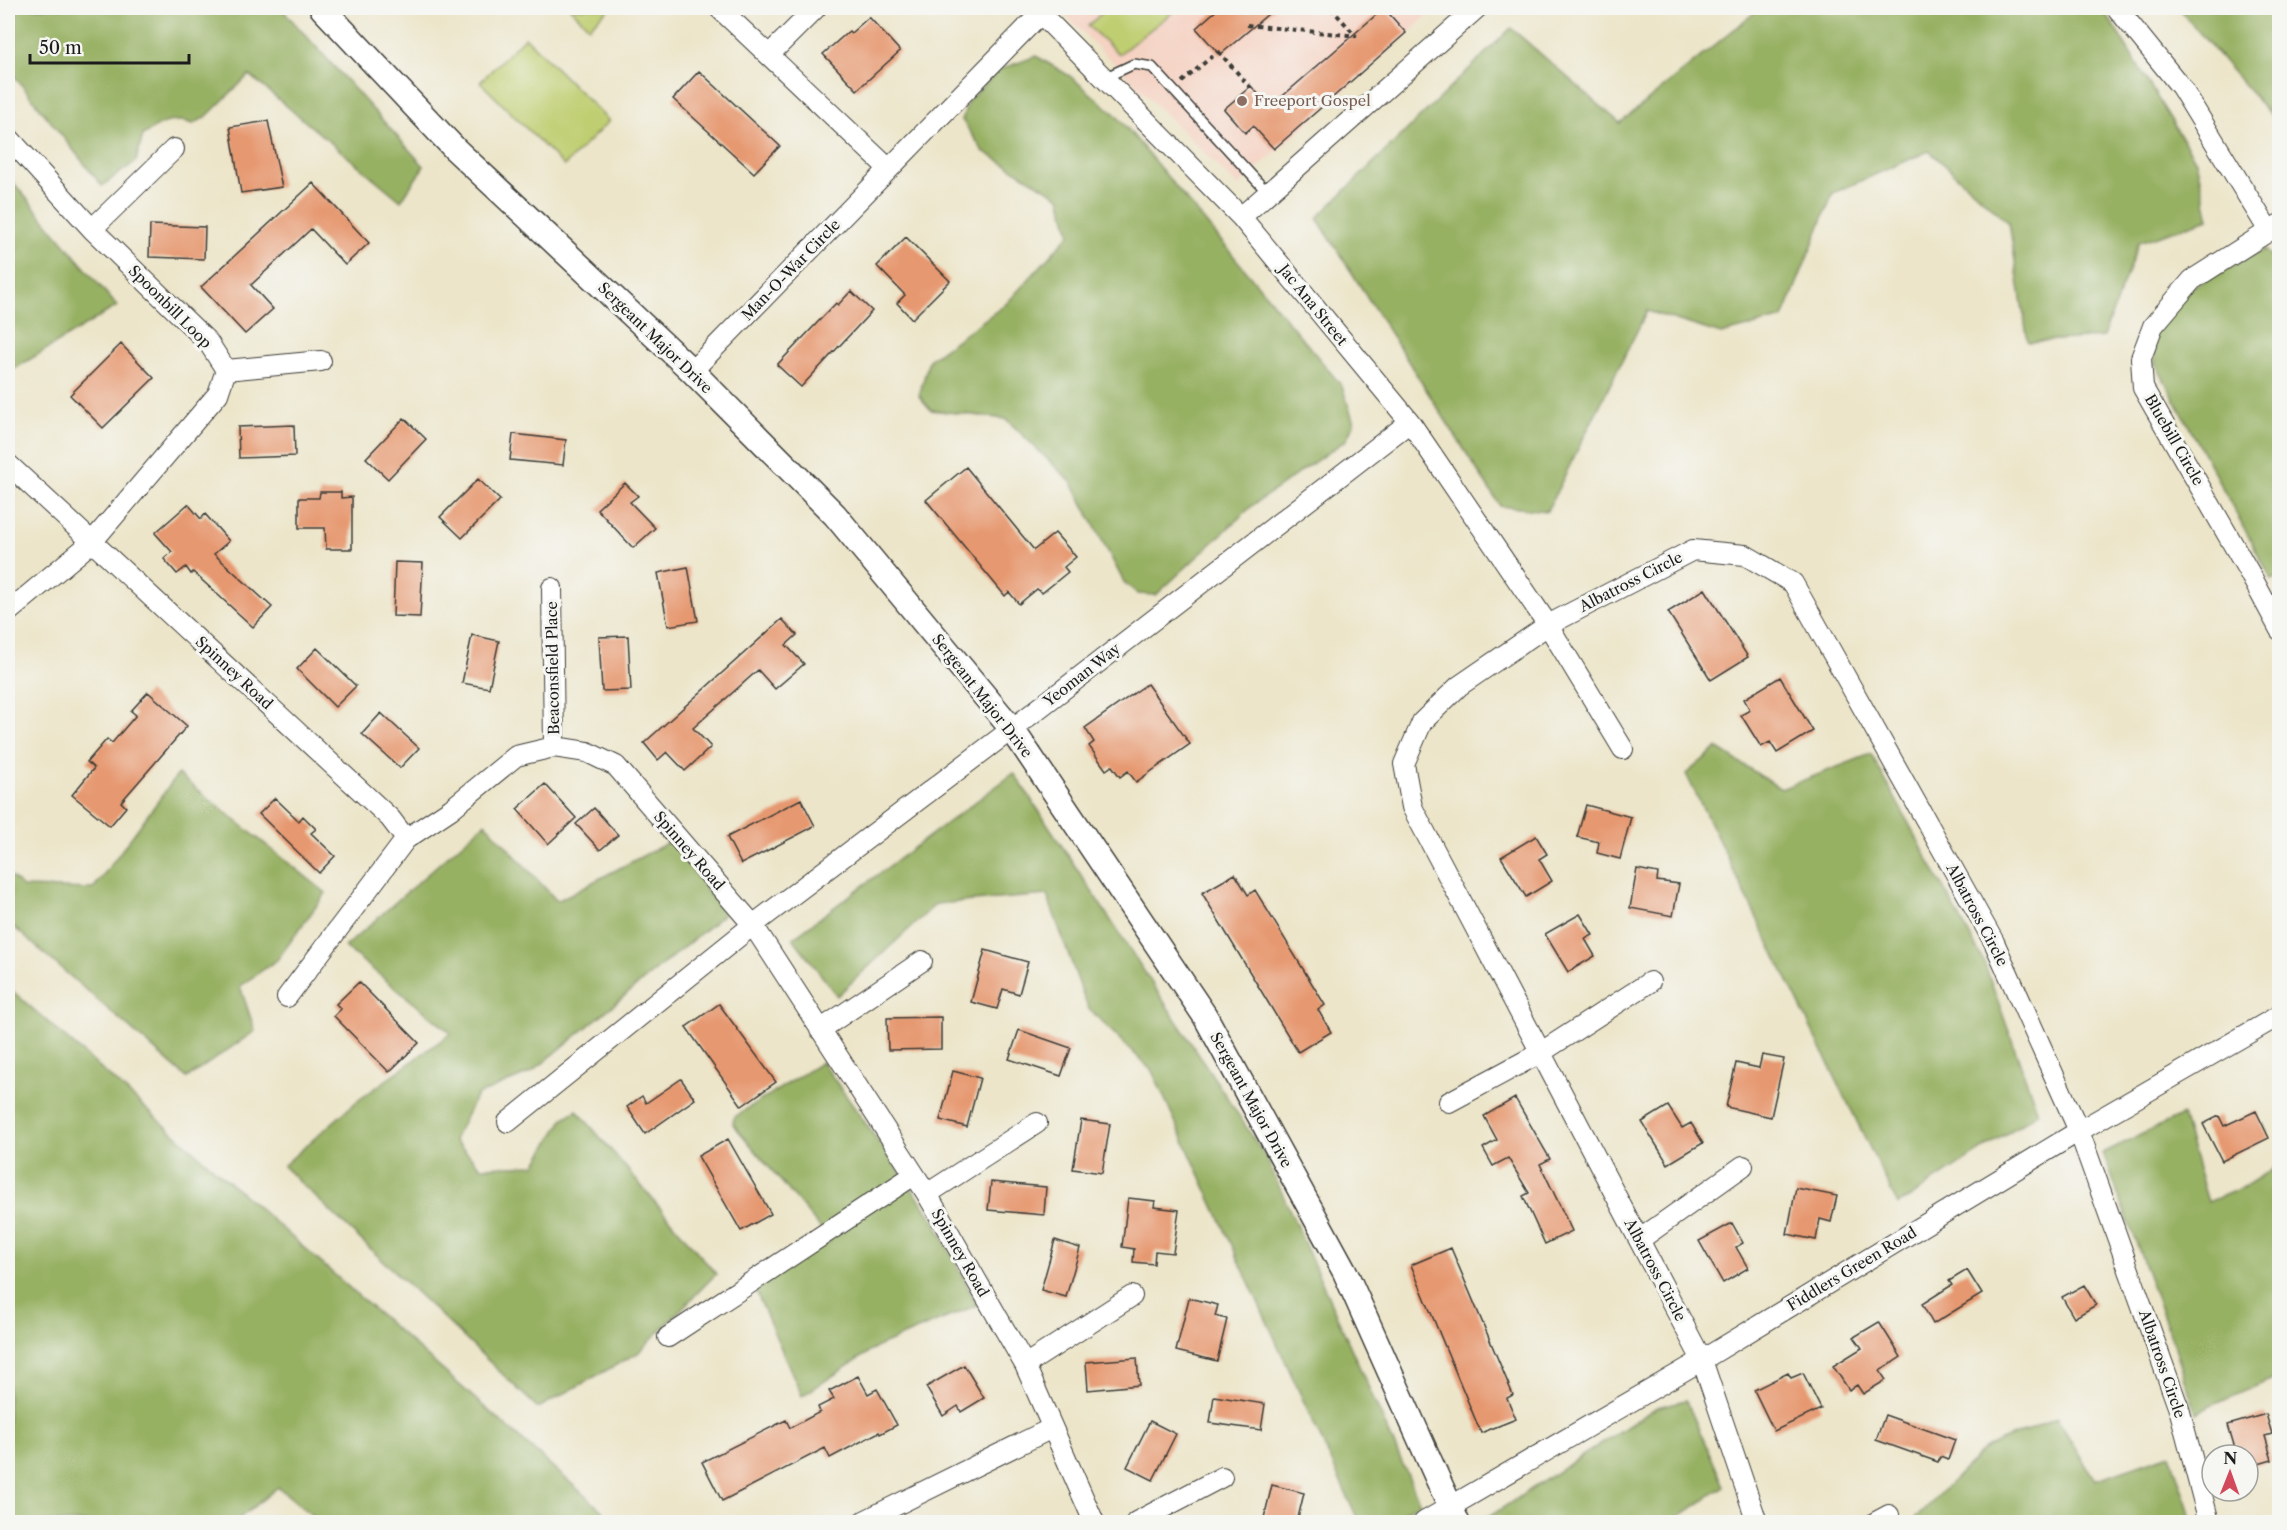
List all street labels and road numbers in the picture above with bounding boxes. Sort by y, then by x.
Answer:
street label: Man-O-War Circle [737,215,844,324]
street label: Jac Ana Street [1274,259,1352,350]
street label: Spoonbill Loop [125,261,216,352]
street label: Sergeant Major Drive [594,278,717,397]
street label: Bluebill Circle [2141,391,2208,489]
street label: Albatross Circle [1575,547,1686,616]
street label: Beaconsfield Place [542,601,563,735]
street label: Sergeant Major Drive [928,630,1037,761]
street label: Spinney Road [192,632,277,713]
street label: Yeoman Way [1039,638,1124,711]
street label: Spinney Road [650,807,729,894]
street label: Albatross Circle [1942,859,2012,969]
street label: Sergeant Major Drive [1206,1029,1297,1171]
street label: Spinney Road [928,1205,993,1300]
street label: Albatross Circle [1620,1214,1690,1324]
street label: Fiddlers Green Road [1784,1222,1920,1315]
street label: Albatross Circle [2135,1306,2190,1420]

